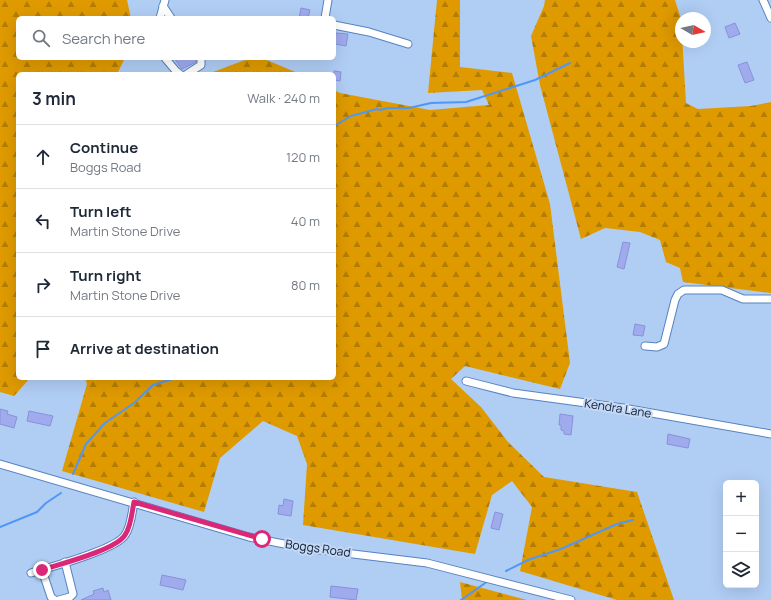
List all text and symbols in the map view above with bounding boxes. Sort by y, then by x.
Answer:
north arrow [675,12,711,48]
search box [16,16,336,60]
icon: search [30,27,52,49]
text: Search here [62,28,145,49]
text: 3 min [32,87,76,110]
text: Walk · 240 m [247,89,320,107]
text: Continue [70,137,138,158]
icon: ahead [32,146,54,168]
text: 120 m [286,148,320,166]
text: Boggs Road [70,158,141,176]
text: Turn left [70,201,132,222]
icon: left [32,210,54,232]
text: 40 m [291,212,320,230]
text: Martin Stone Drive [70,222,180,240]
text: Turn right [70,265,141,286]
icon: right [32,274,54,296]
text: 80 m [291,276,320,294]
text: Martin Stone Drive [70,286,180,304]
icon: arrive [32,338,54,360]
text: Arrive at destination [70,338,219,359]
street label: Kendra Lane [583,394,653,422]
map controls [723,480,759,588]
button: + [723,480,759,516]
button: − [723,516,759,552]
route start [253,530,271,548]
street label: Boggs Road [284,535,352,561]
button: layers [723,552,759,588]
route end [33,561,51,579]

